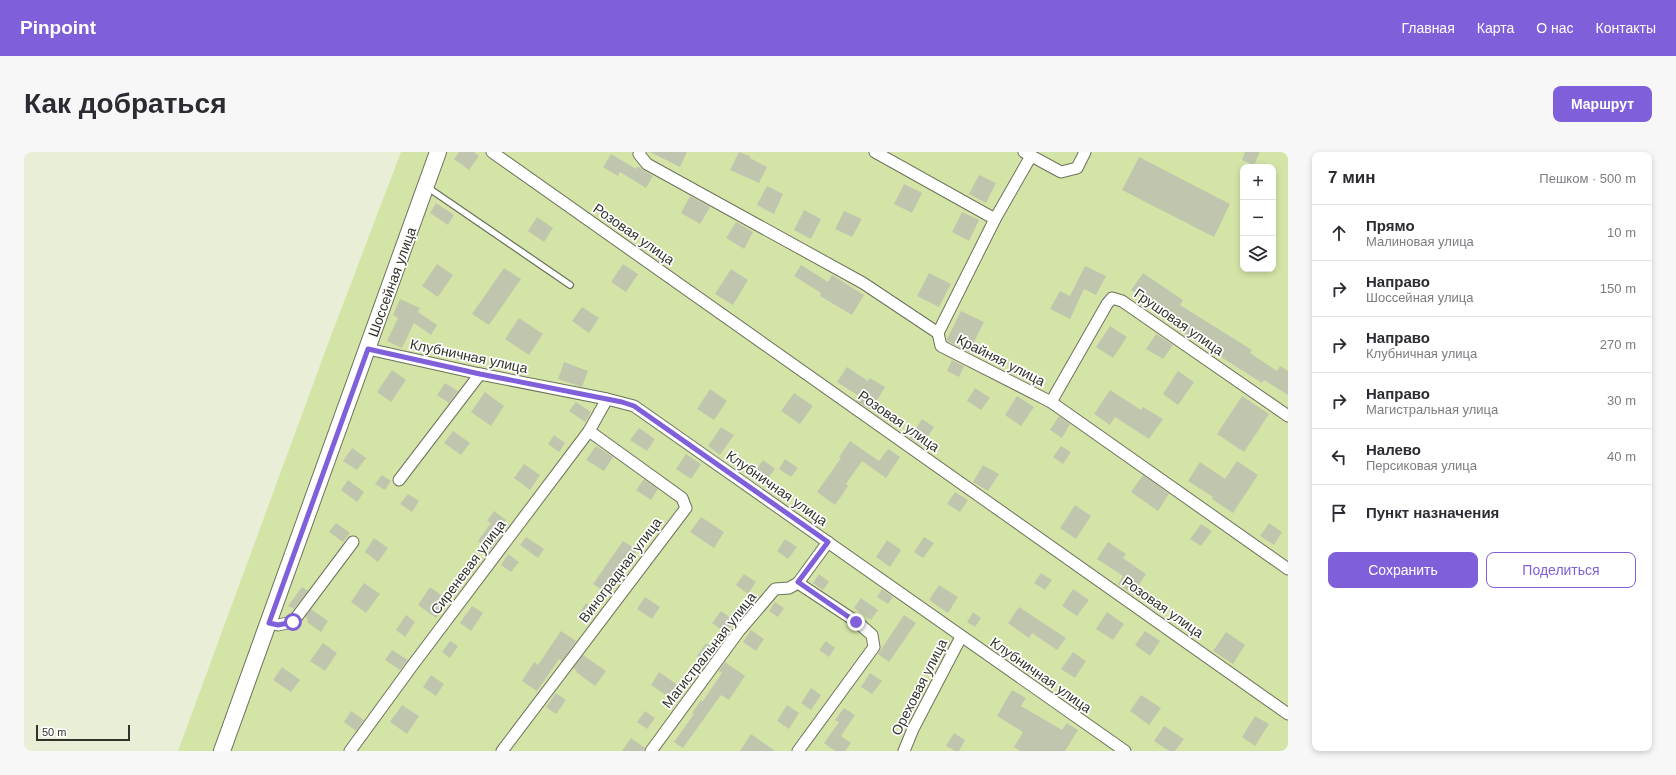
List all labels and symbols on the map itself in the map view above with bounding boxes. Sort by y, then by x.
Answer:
street label: Розовая улица [590,200,678,268]
street label: Шоссейная улица [365,225,419,339]
street label: Грушовая улица [1131,285,1227,359]
street label: Крайняя улица [954,331,1048,389]
street label: Клубничная улица [409,336,529,376]
street label: Розовая улица [855,387,943,455]
street label: Клубничная улица [723,447,831,529]
street label: Виноградная улица [575,514,665,626]
street label: Сиреневая улица [427,516,509,617]
street label: Розовая улица [1119,573,1207,641]
street label: Магистральная улица [659,589,759,711]
route start [284,613,302,631]
route end [847,613,865,631]
street label: Клубничная улица [987,634,1095,716]
street label: Ореховая улица [888,636,950,738]
scale bar [36,723,130,742]

